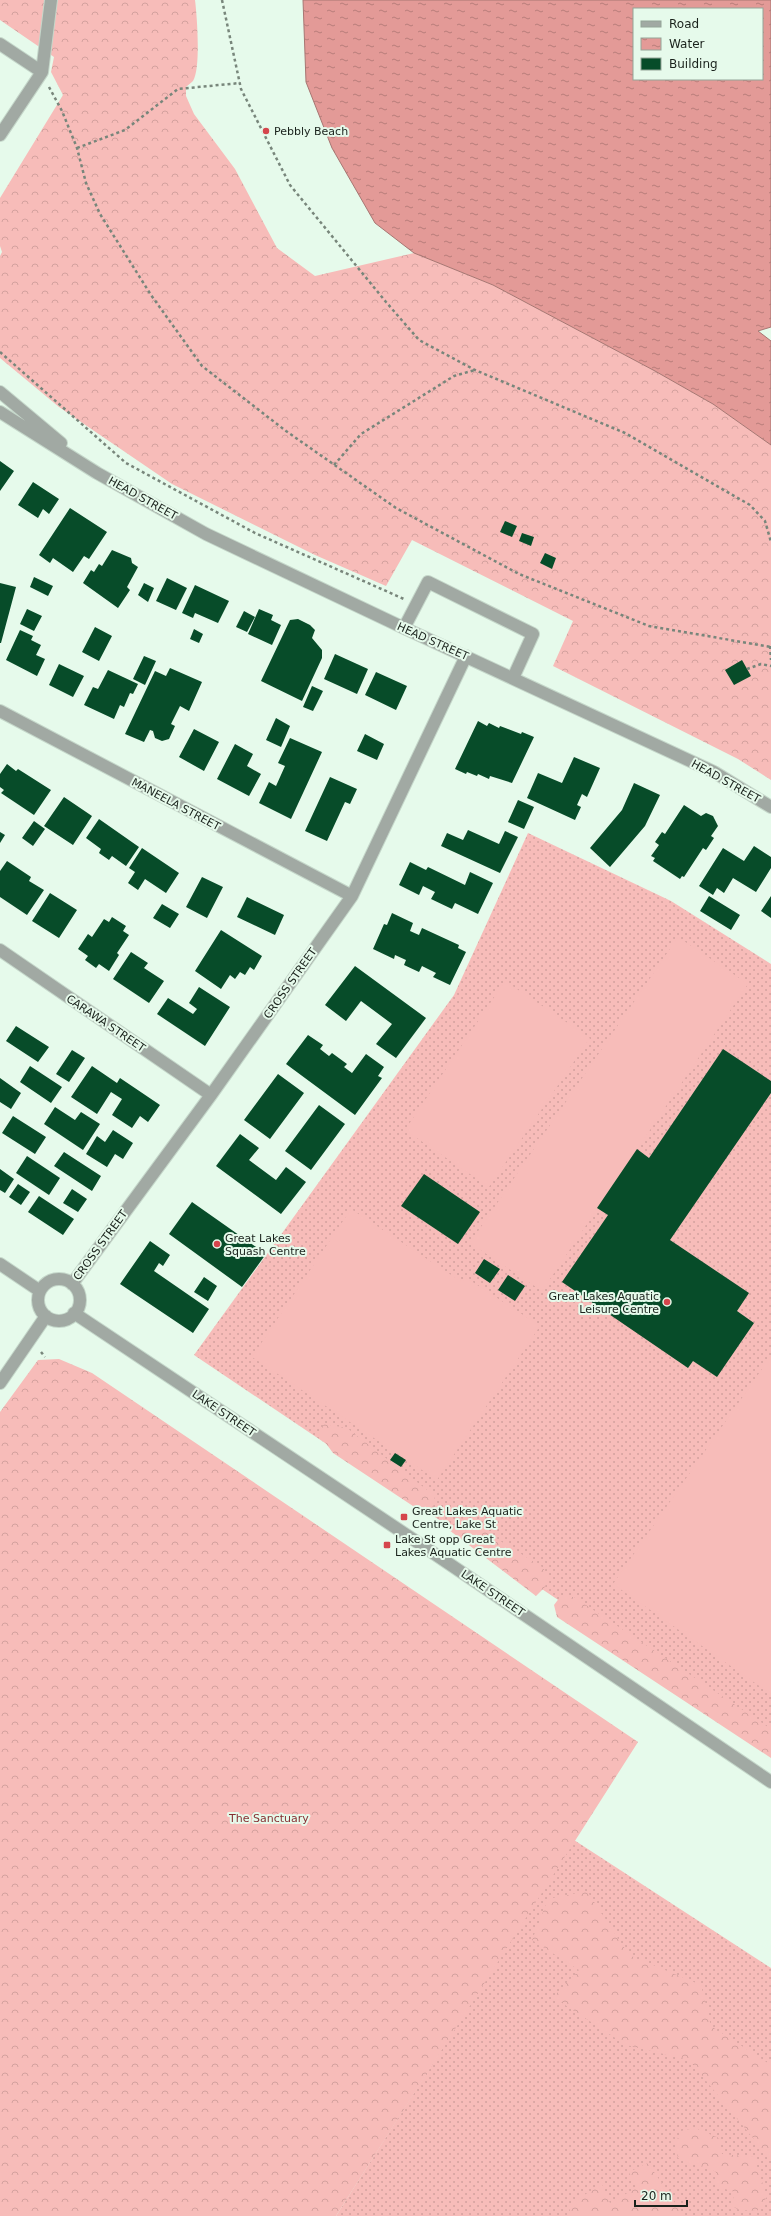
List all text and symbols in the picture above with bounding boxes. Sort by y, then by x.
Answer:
legend [633,8,763,80]
text: Road [669,17,699,31]
text: Water [669,37,705,51]
text: Building [669,57,718,71]
place label: Pebbly Beach [274,125,348,138]
marker: Pebbly Beach [261,126,271,136]
street label: HEAD STREET [106,474,180,523]
street label: HEAD STREET [395,620,471,663]
street label: HEAD STREET [689,757,763,806]
street label: MANEELA STREET [129,776,223,833]
street label: CROSS STREET [261,945,320,1021]
street label: CARAWA STREET [64,992,148,1055]
street label: CROSS STREET [71,1208,130,1283]
place label: Great Lakes Squash Centre [225,1232,306,1258]
marker: Great Lakes Squash Centre [212,1239,222,1249]
place label: Great Lakes Aquatic Leisure Centre [549,1290,659,1316]
marker: Great Lakes Aquatic Leisure Centre [662,1297,672,1307]
street label: LAKE STREET [190,1387,258,1440]
place label: Great Lakes Aquatic Centre, Lake St [412,1505,522,1531]
marker: Great Lakes Aquatic Centre, Lake St [399,1512,409,1522]
place label: Lake St opp Great Lakes Aquatic Centre [395,1533,512,1559]
marker: Lake St opp Great Lakes Aquatic Centre [382,1540,392,1550]
street label: LAKE STREET [459,1567,527,1620]
park label: The Sanctuary [228,1812,309,1825]
scale bar [635,2182,687,2208]
text: 20 m [641,2189,672,2203]

